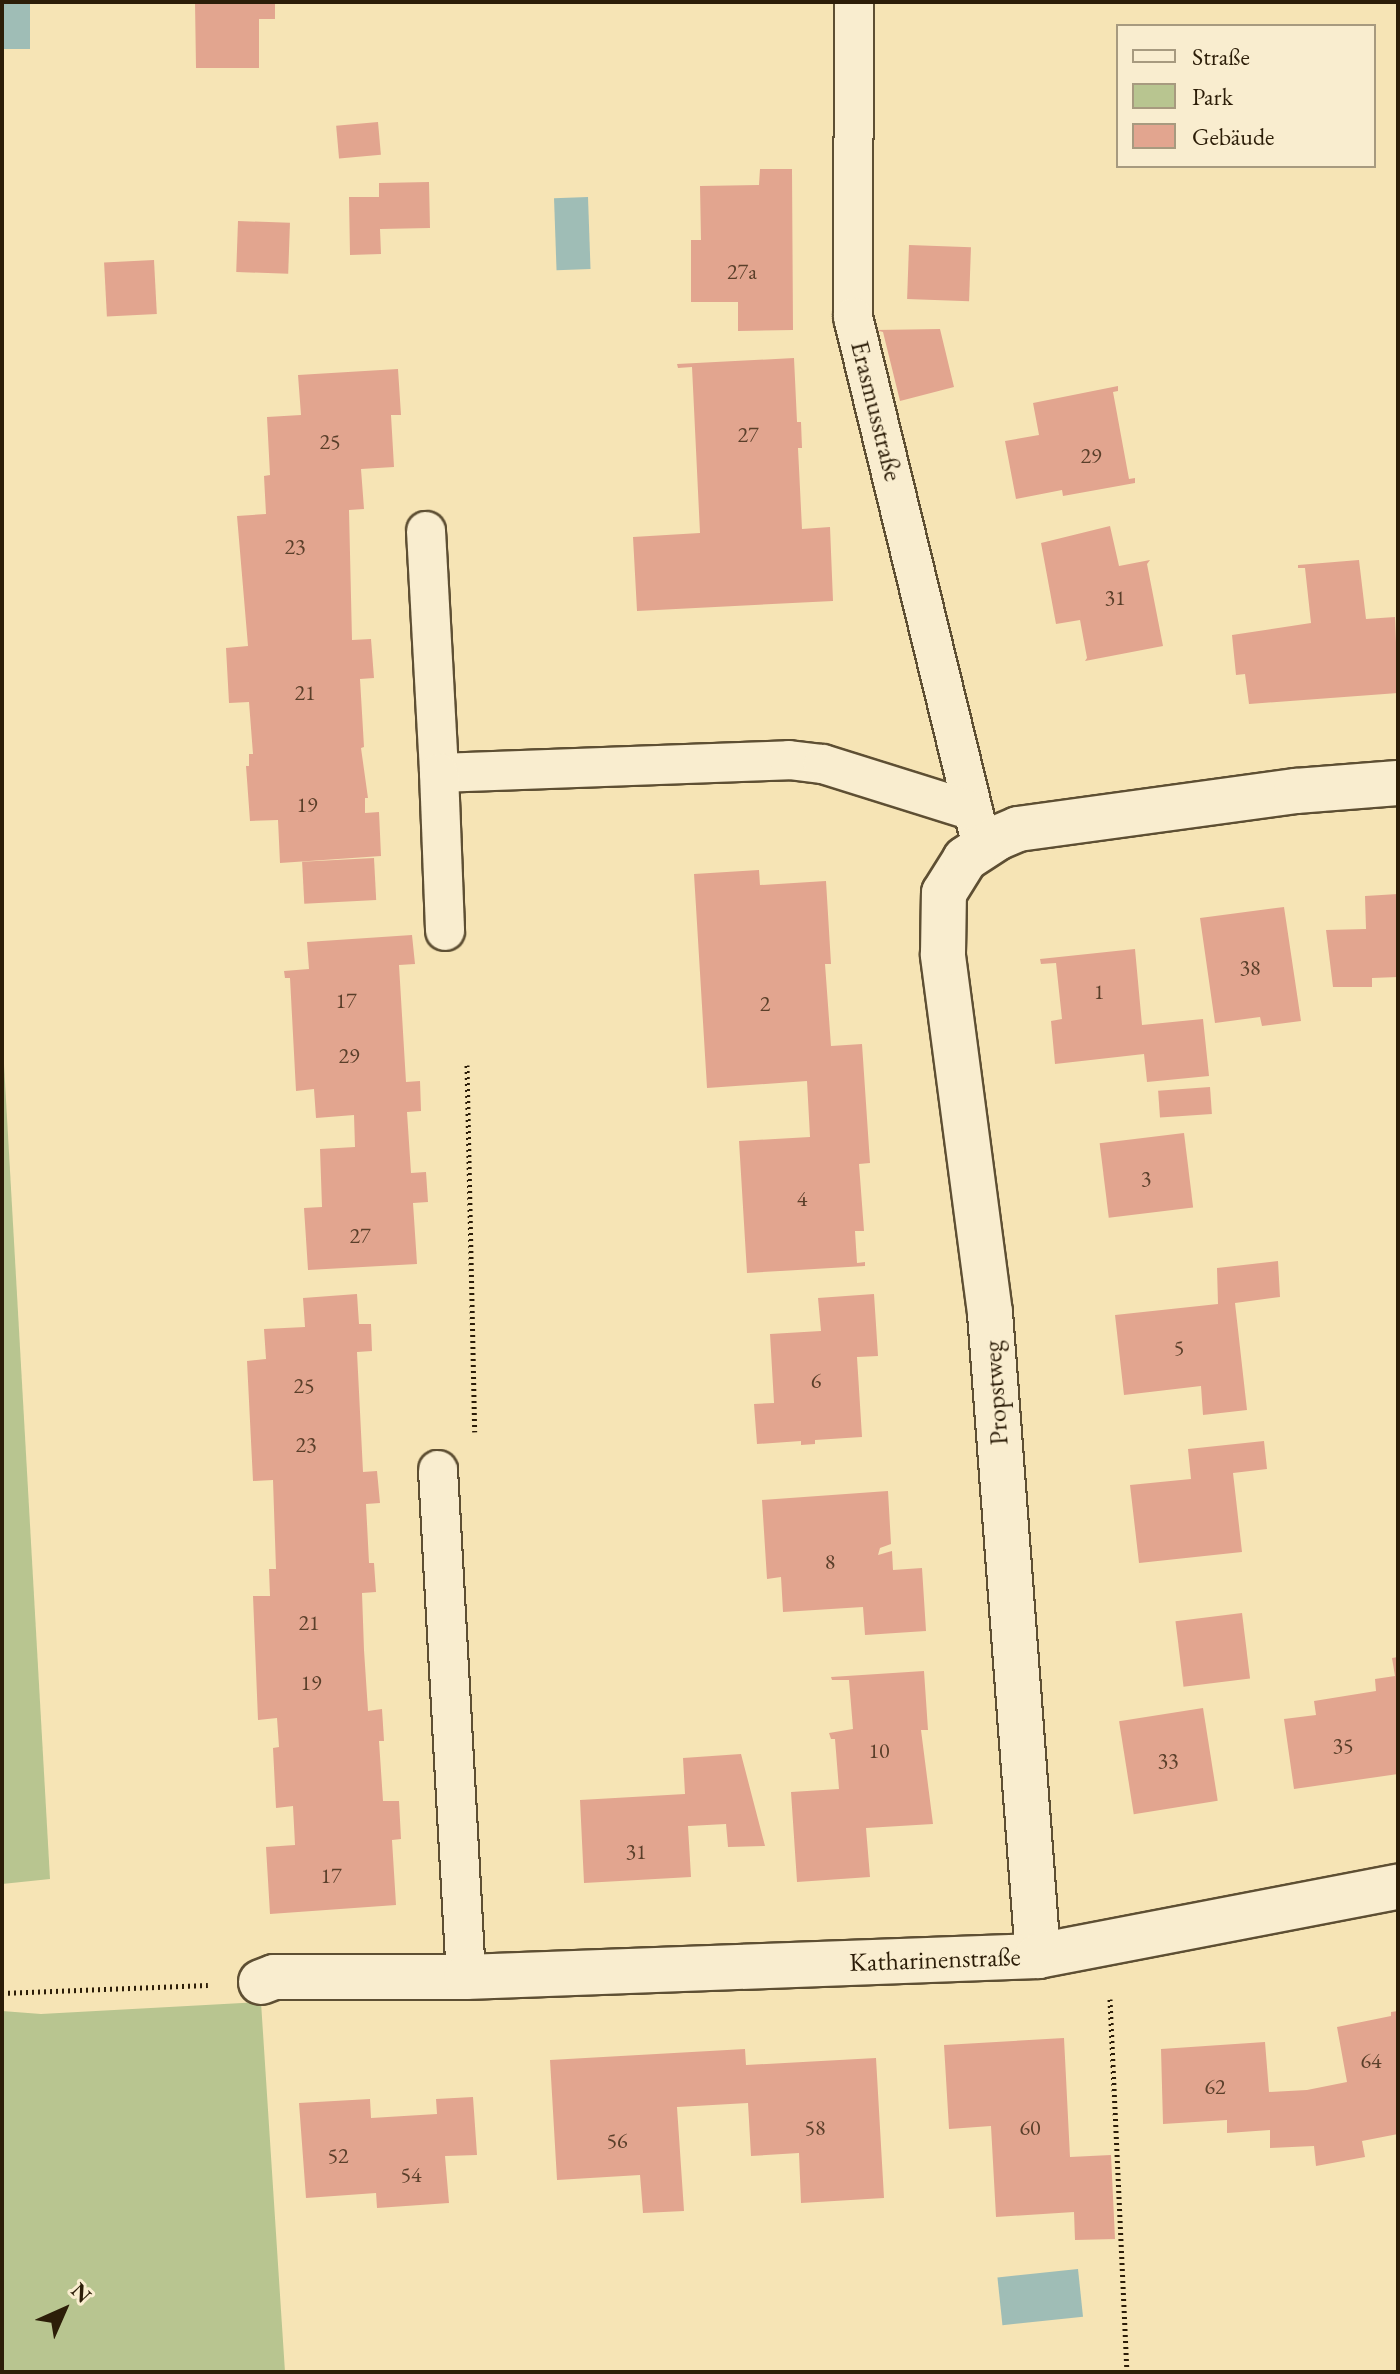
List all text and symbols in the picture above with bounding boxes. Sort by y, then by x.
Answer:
legend [1116,24,1376,168]
text: Straße [1192,41,1250,72]
text: Park [1192,81,1233,112]
text: Gebäude [1192,121,1274,152]
house number: 27a [727,259,757,285]
street label: Erasmusstraße [844,338,908,484]
house number: 27 [737,422,759,448]
house number: 25 [319,429,341,455]
house number: 29 [1080,443,1102,469]
house number: 23 [284,534,306,560]
house number: 31 [1104,585,1126,611]
house number: 21 [294,680,316,706]
house number: 19 [296,792,318,818]
house number: 38 [1239,955,1261,981]
house number: 1 [1094,979,1104,1005]
house number: 17 [335,988,357,1014]
house number: 2 [760,991,770,1017]
house number: 29 [338,1043,360,1069]
house number: 3 [1141,1166,1151,1192]
house number: 4 [797,1186,807,1212]
house number: 27 [349,1223,371,1249]
house number: 5 [1174,1335,1184,1361]
street label: Propstweg [977,1340,1015,1446]
house number: 6 [811,1368,821,1394]
house number: 25 [293,1373,315,1399]
house number: 23 [295,1432,317,1458]
house number: 8 [825,1549,835,1575]
house number: 21 [298,1610,320,1636]
house number: 19 [300,1670,322,1696]
house number: 35 [1332,1733,1354,1759]
house number: 10 [868,1738,890,1764]
house number: 33 [1157,1748,1179,1774]
house number: 31 [625,1839,647,1865]
house number: 17 [320,1863,342,1889]
street label: Katharinenstraße [849,1941,1021,1979]
house number: 64 [1360,2048,1382,2074]
house number: 62 [1204,2074,1226,2100]
house number: 58 [804,2115,826,2141]
house number: 60 [1019,2115,1041,2141]
house number: 56 [606,2128,628,2154]
house number: 52 [327,2143,349,2169]
house number: 54 [400,2162,422,2188]
north arrow [24,2270,104,2350]
text: N [65,2276,98,2309]

